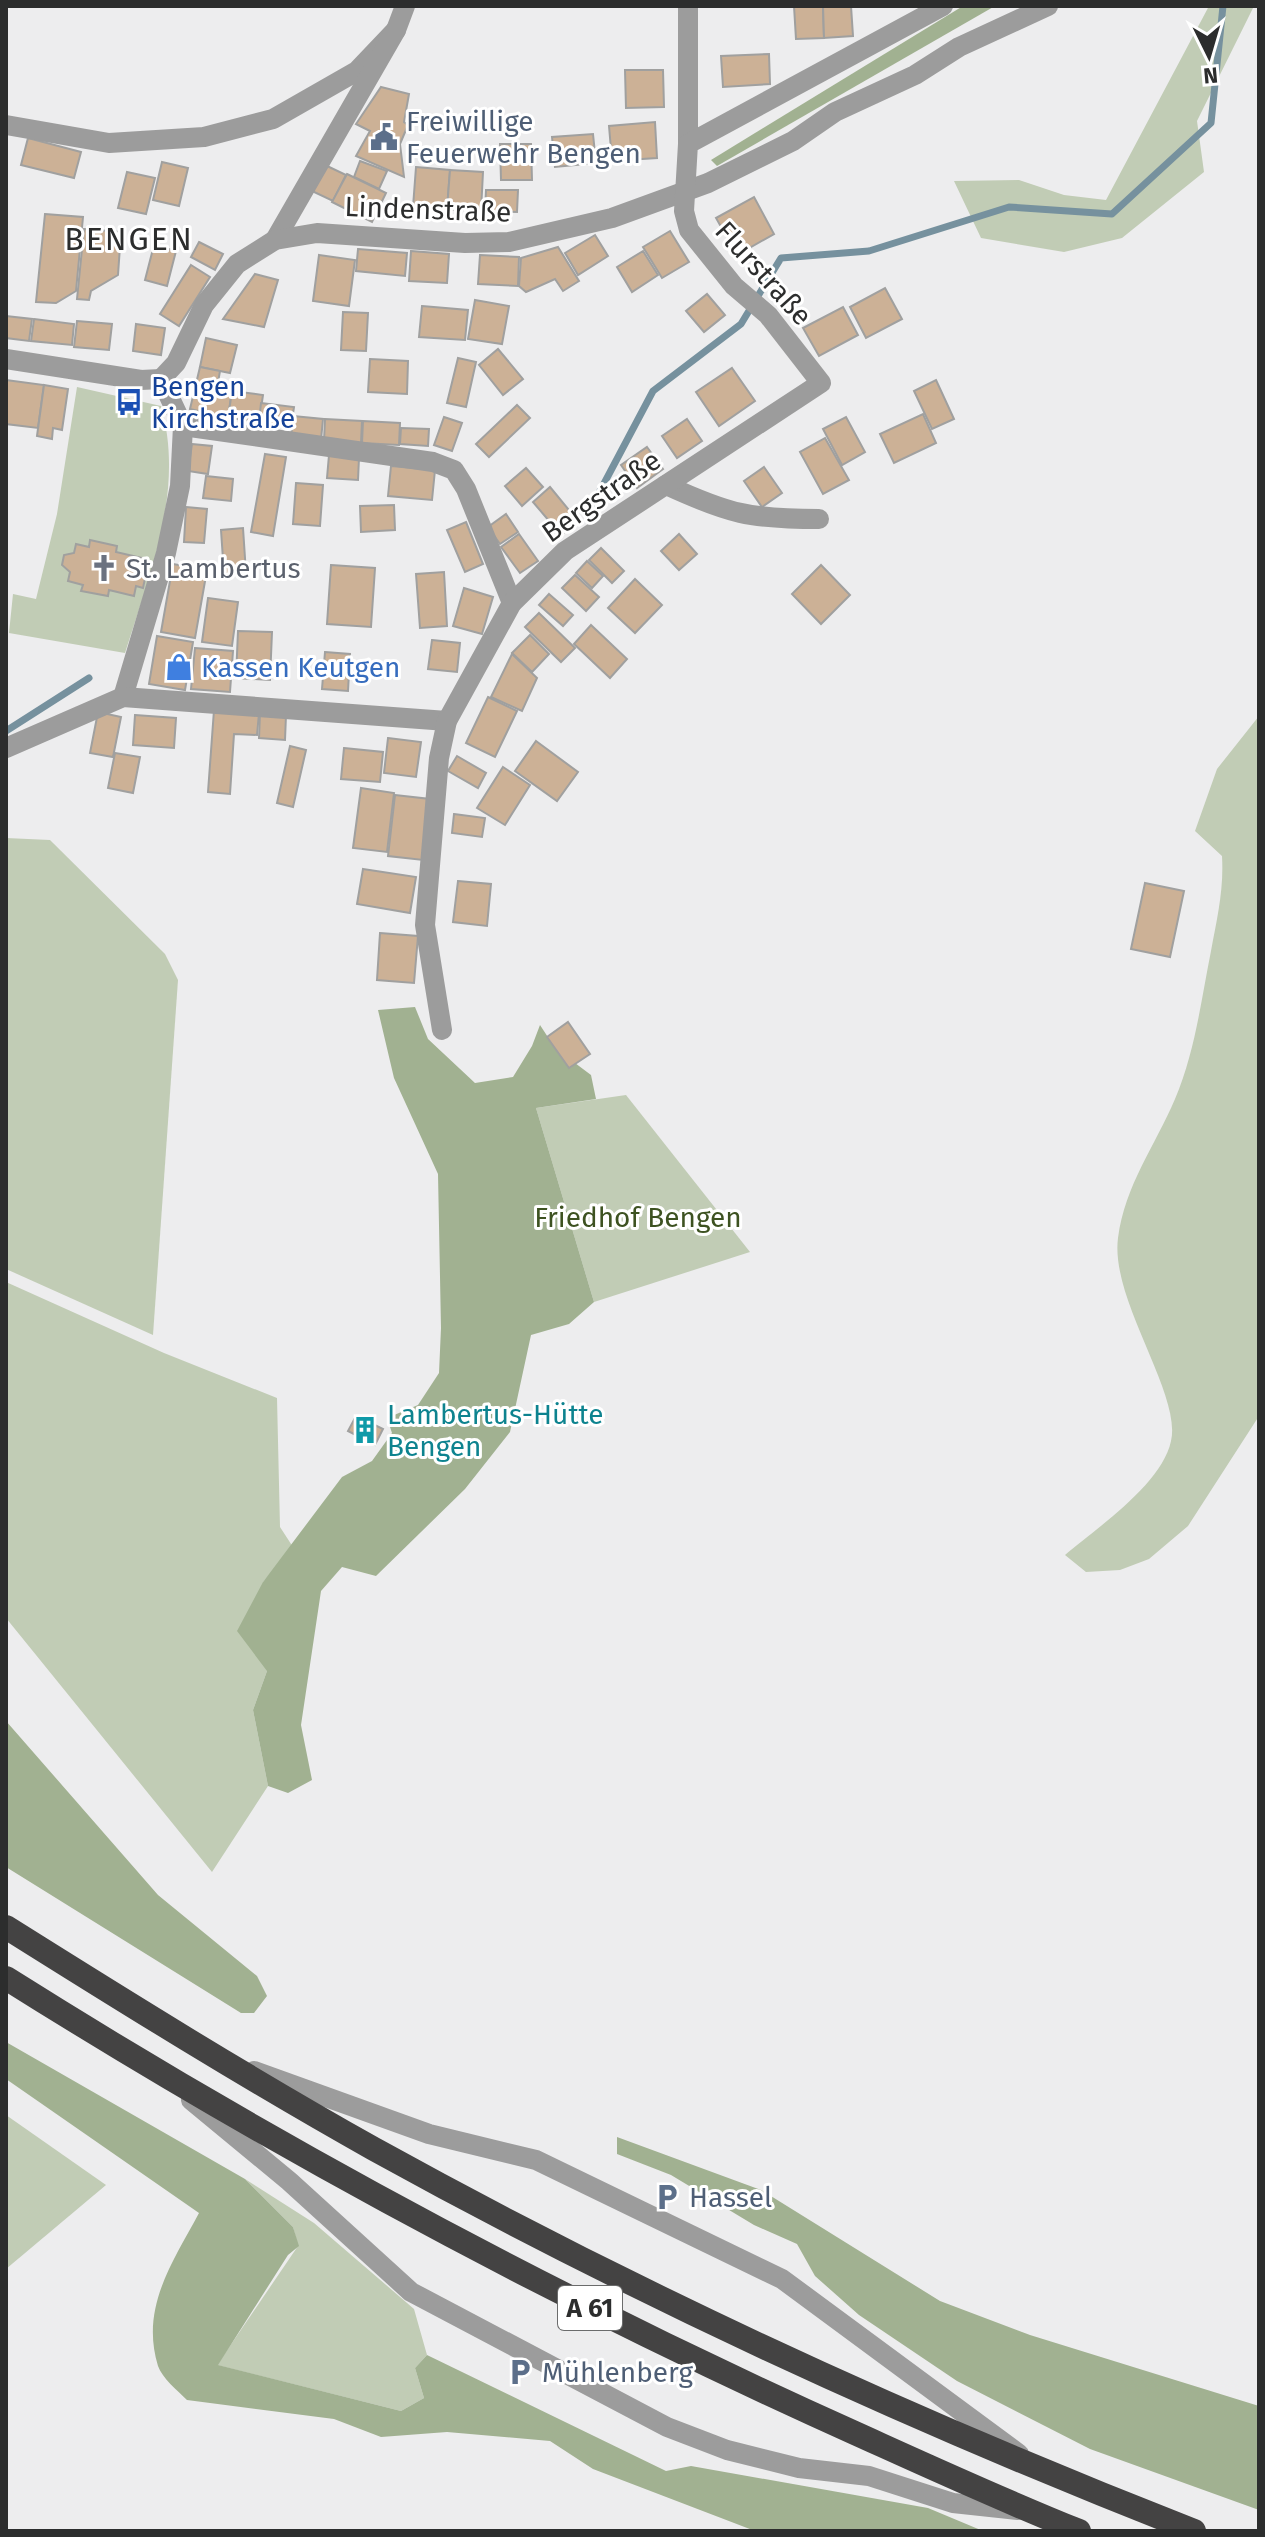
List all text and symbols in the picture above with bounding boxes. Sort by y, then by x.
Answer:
north arrow [1169,16,1249,96]
text: N [1202,61,1219,90]
place label: Freiwillige Feuerwehr Bengen [406,105,641,170]
public building icon: Freiwillige Feuerwehr Bengen [369,122,399,152]
street label: Lindenstraße [344,190,512,229]
street label: Flurstraße [708,215,819,332]
district label: BENGEN [64,220,194,258]
place label: Bengen Kirchstraße [151,370,295,435]
bus stop icon: Bengen Kirchstraße [114,387,144,417]
street label: Bergstraße [536,444,667,549]
place label: St. Lambertus [126,552,301,585]
church icon: St. Lambertus [89,553,119,583]
place label: Kassen Keutgen [201,651,400,684]
shop icon: Kassen Keutgen [164,652,194,682]
park label: Friedhof Bengen [534,1201,742,1234]
place label: Lambertus-Hütte Bengen [387,1398,603,1463]
building icon: Lambertus-Hütte Bengen [350,1415,380,1445]
place label: Hassel [689,2181,772,2214]
parking icon: Hassel [652,2182,682,2212]
road number: A 61 [558,2286,622,2330]
place label: Mühlenberg [542,2356,694,2389]
parking icon: Mühlenberg [505,2357,535,2387]

